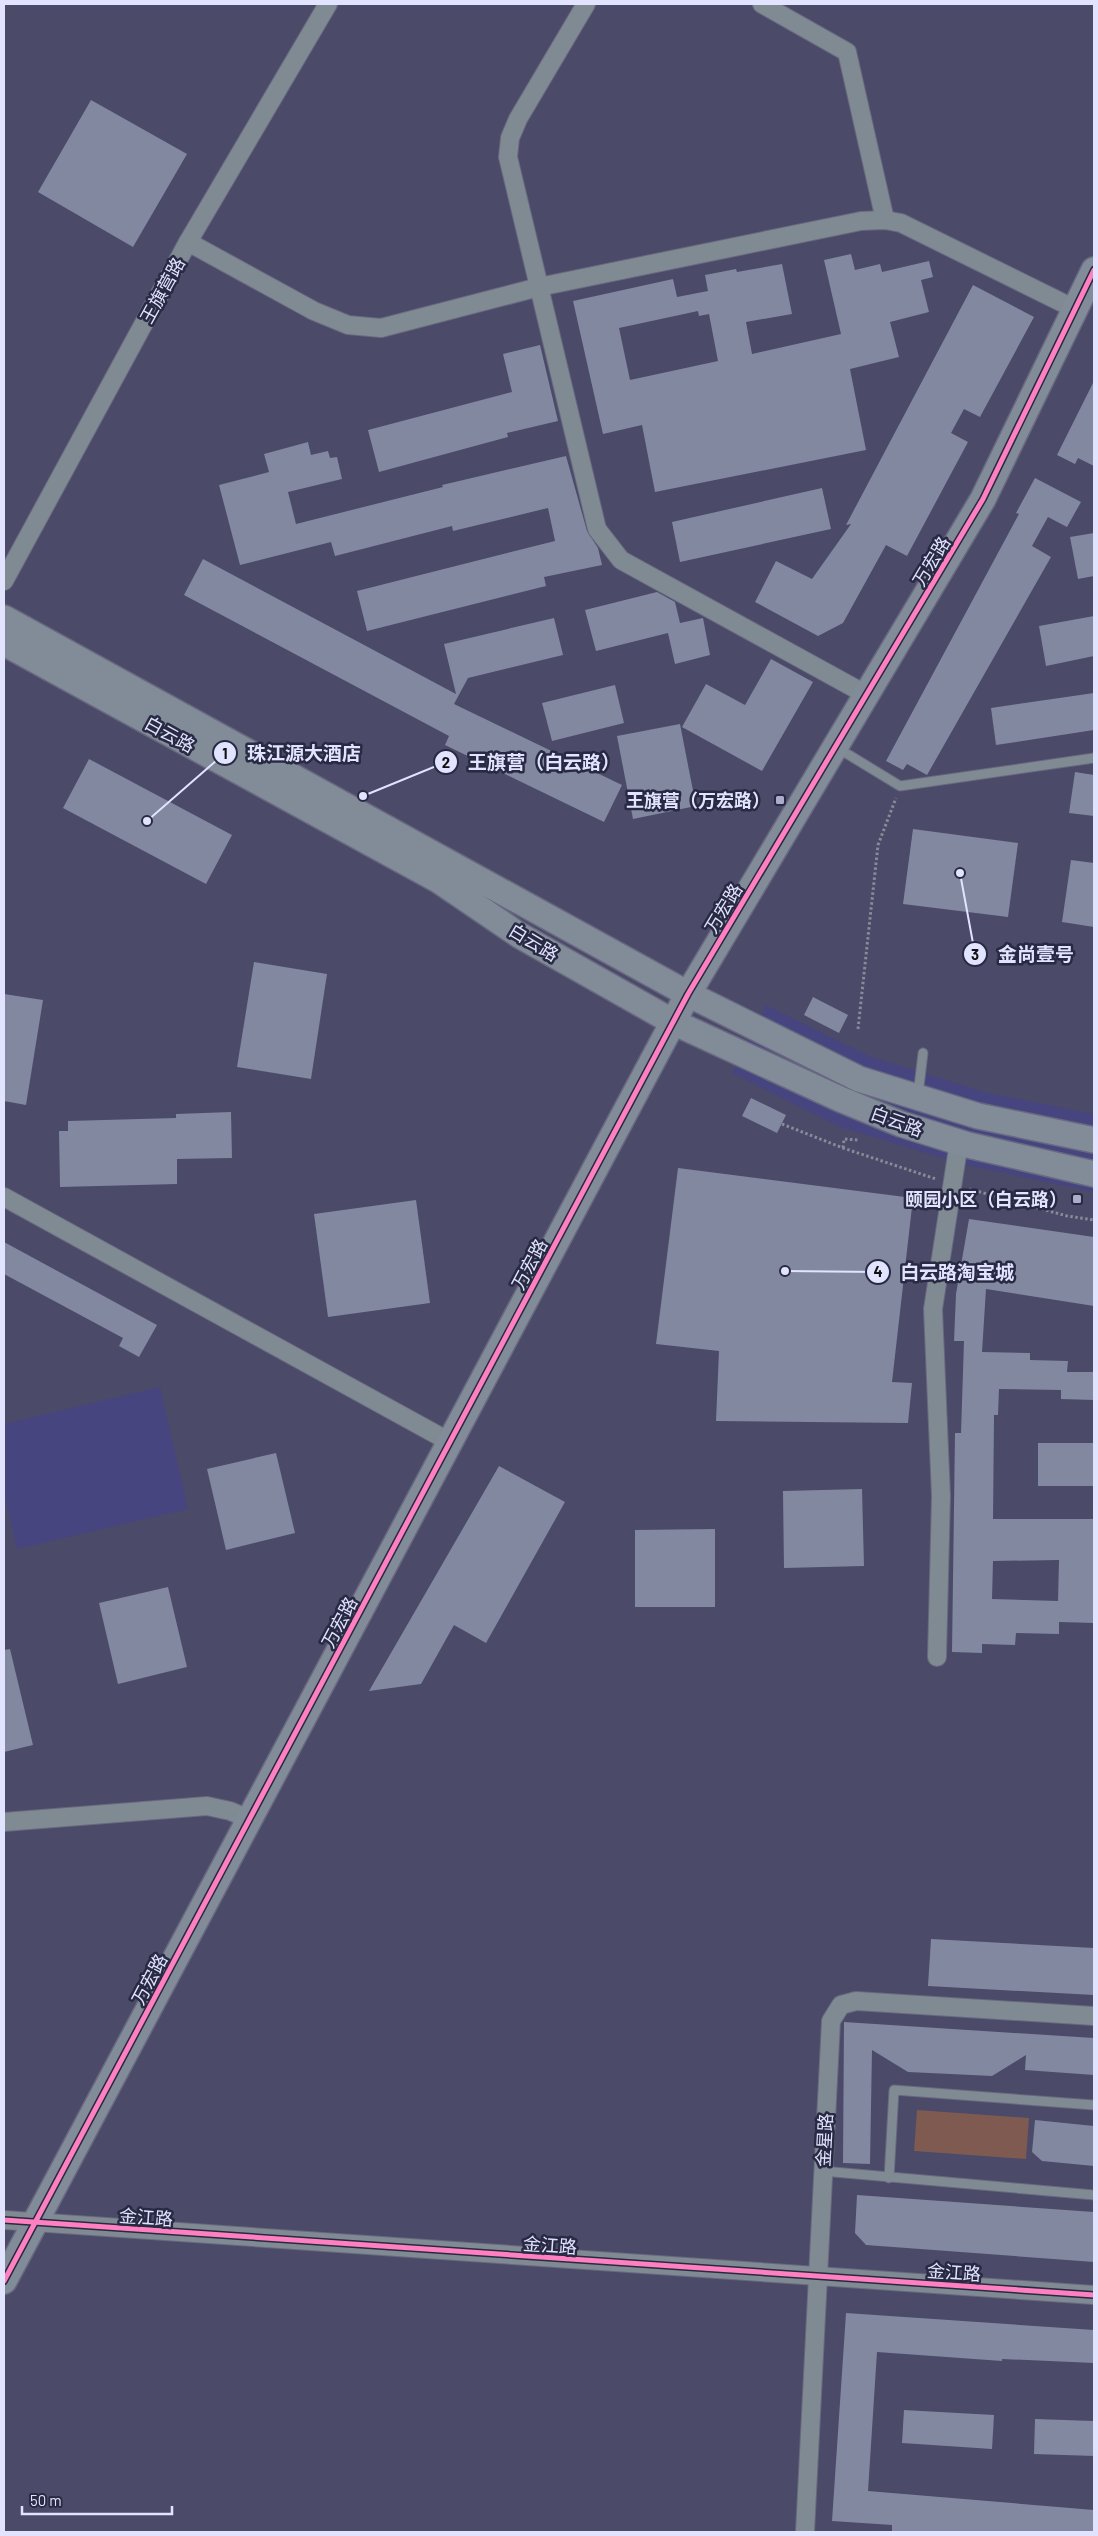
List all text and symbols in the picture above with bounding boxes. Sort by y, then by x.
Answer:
street label: 王旗营路 [135,253,189,327]
street label: 万宏路 [908,532,954,590]
street label: 白云路 [141,711,199,757]
callout: 珠江源大酒店 [212,736,371,770]
text: 珠江源大酒店 [247,741,361,764]
text: 1 [222,744,228,762]
callout: 王旗营（白云路） [433,745,630,779]
text: 王旗营（白云路） [468,750,620,773]
text: 2 [442,753,450,771]
place label: 王旗营（万宏路） [626,789,770,811]
marker: 王旗营（万宏路） [774,794,786,806]
street label: 万宏路 [700,879,746,937]
street label: 白云路 [505,919,563,965]
callout: 金尚壹号 [963,937,1084,971]
text: 金尚壹号 [998,942,1074,965]
text: 3 [971,945,979,963]
street label: 白云路 [868,1101,926,1141]
place label: 颐园小区（白云路） [905,1188,1067,1210]
marker: 颐园小区（白云路） [1071,1193,1083,1205]
street label: 万宏路 [507,1235,551,1293]
callout: 白云路淘宝城 [865,1255,1024,1289]
text: 白云路淘宝城 [900,1260,1014,1283]
text: 4 [873,1262,883,1280]
street label: 万宏路 [317,1593,361,1651]
street label: 万宏路 [127,1950,171,2008]
street label: 金星路 [812,2112,836,2168]
street label: 金江路 [118,2204,174,2230]
street label: 金江路 [522,2232,578,2258]
street label: 金江路 [926,2259,982,2285]
scale bar [22,2484,172,2516]
text: 50 m [30,2491,62,2509]

